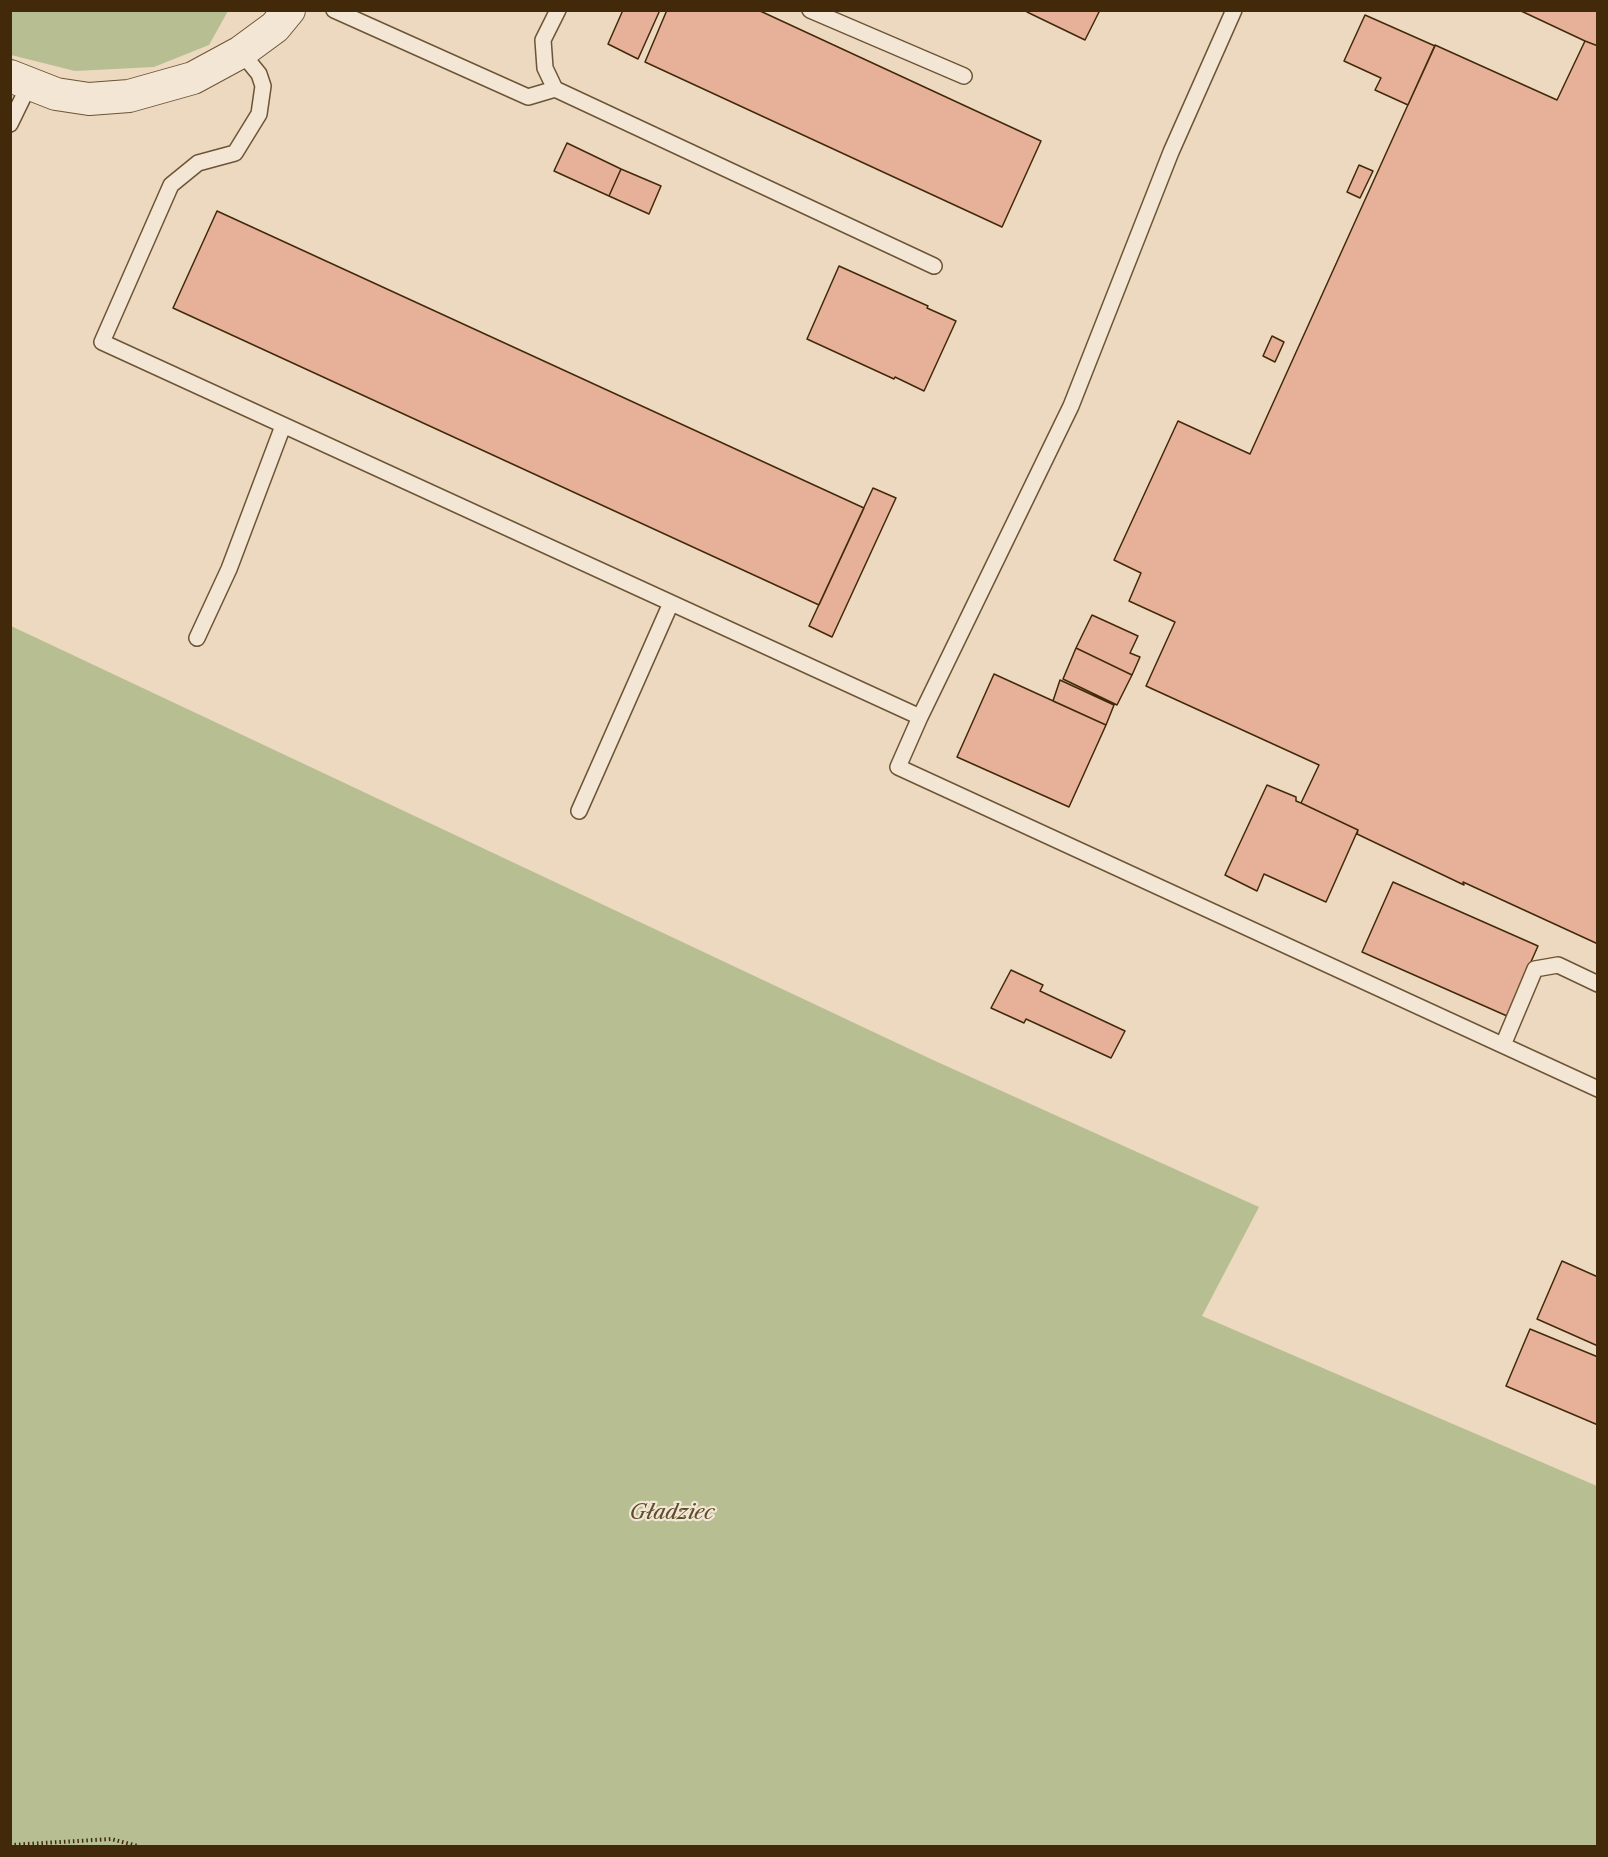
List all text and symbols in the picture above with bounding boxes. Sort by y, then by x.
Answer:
park label: Gładziec [629,1500,715,1526]

